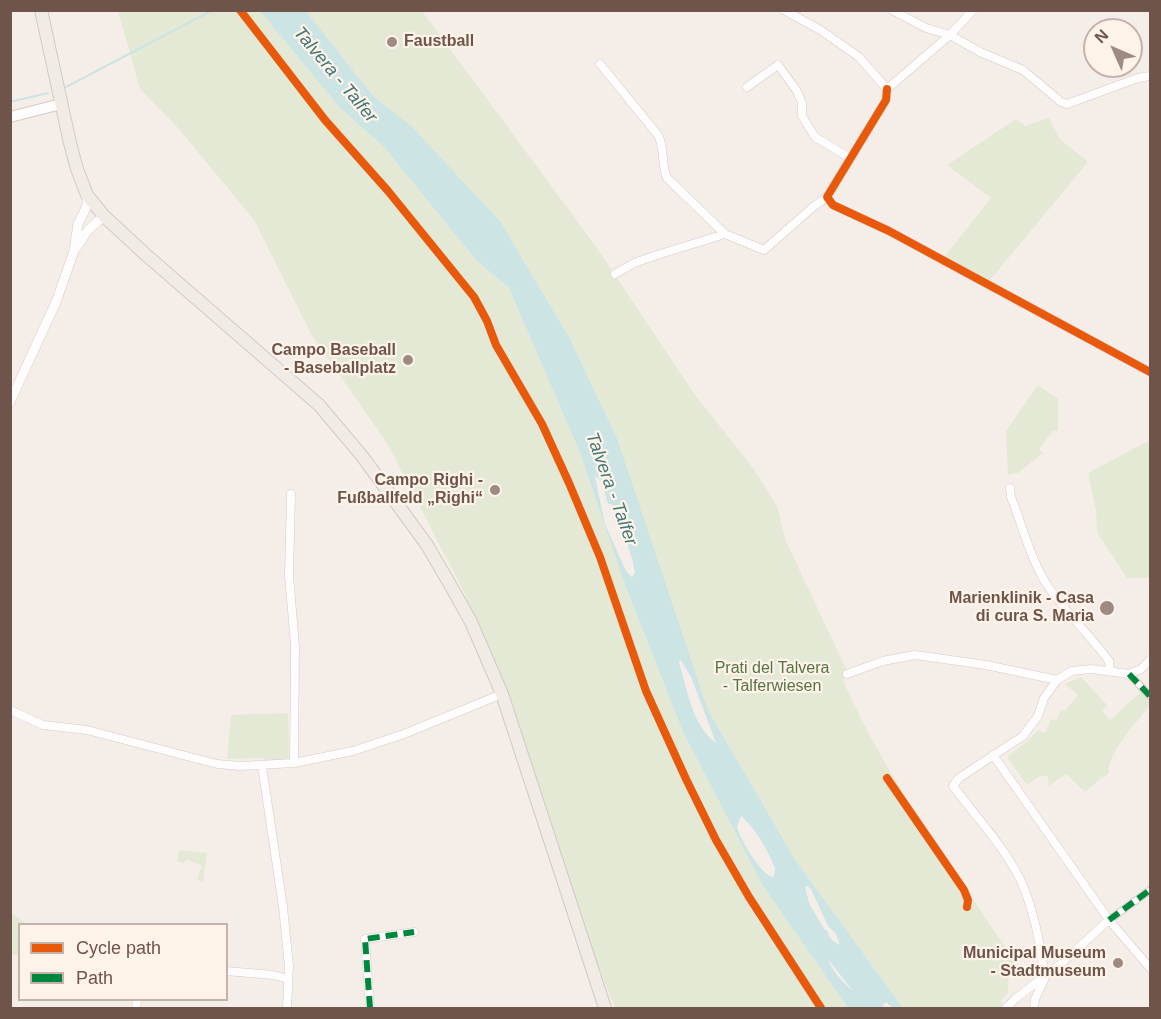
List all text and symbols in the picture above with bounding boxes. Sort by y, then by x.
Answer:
north arrow [1083,18,1143,78]
water label: Talvera - Talfer [289,23,381,127]
text: N [1091,26,1111,46]
place label: Faustball [404,32,474,52]
marker: Faustball [385,35,399,49]
place label: Campo Baseball - Baseballplatz [272,341,396,379]
marker: Campo Baseball - Baseballplatz [401,353,415,367]
water label: Talvera - Talfer [581,430,641,548]
place label: Campo Righi - Fußballfeld „Righi“ [337,471,483,509]
marker: Campo Righi - Fußballfeld „Righi“ [488,483,502,497]
place label: Marienklinik - Casa di cura S. Maria [949,589,1094,627]
marker: Marienklinik - Casa di cura S. Maria [1098,599,1116,617]
park label: Prati del Talvera - Talferwiesen [715,659,829,697]
legend [18,923,228,1001]
text: Cycle path [76,938,161,958]
place label: Municipal Museum - Stadtmuseum [963,944,1106,982]
marker: Municipal Museum - Stadtmuseum [1111,956,1125,970]
text: Path [76,968,113,988]

